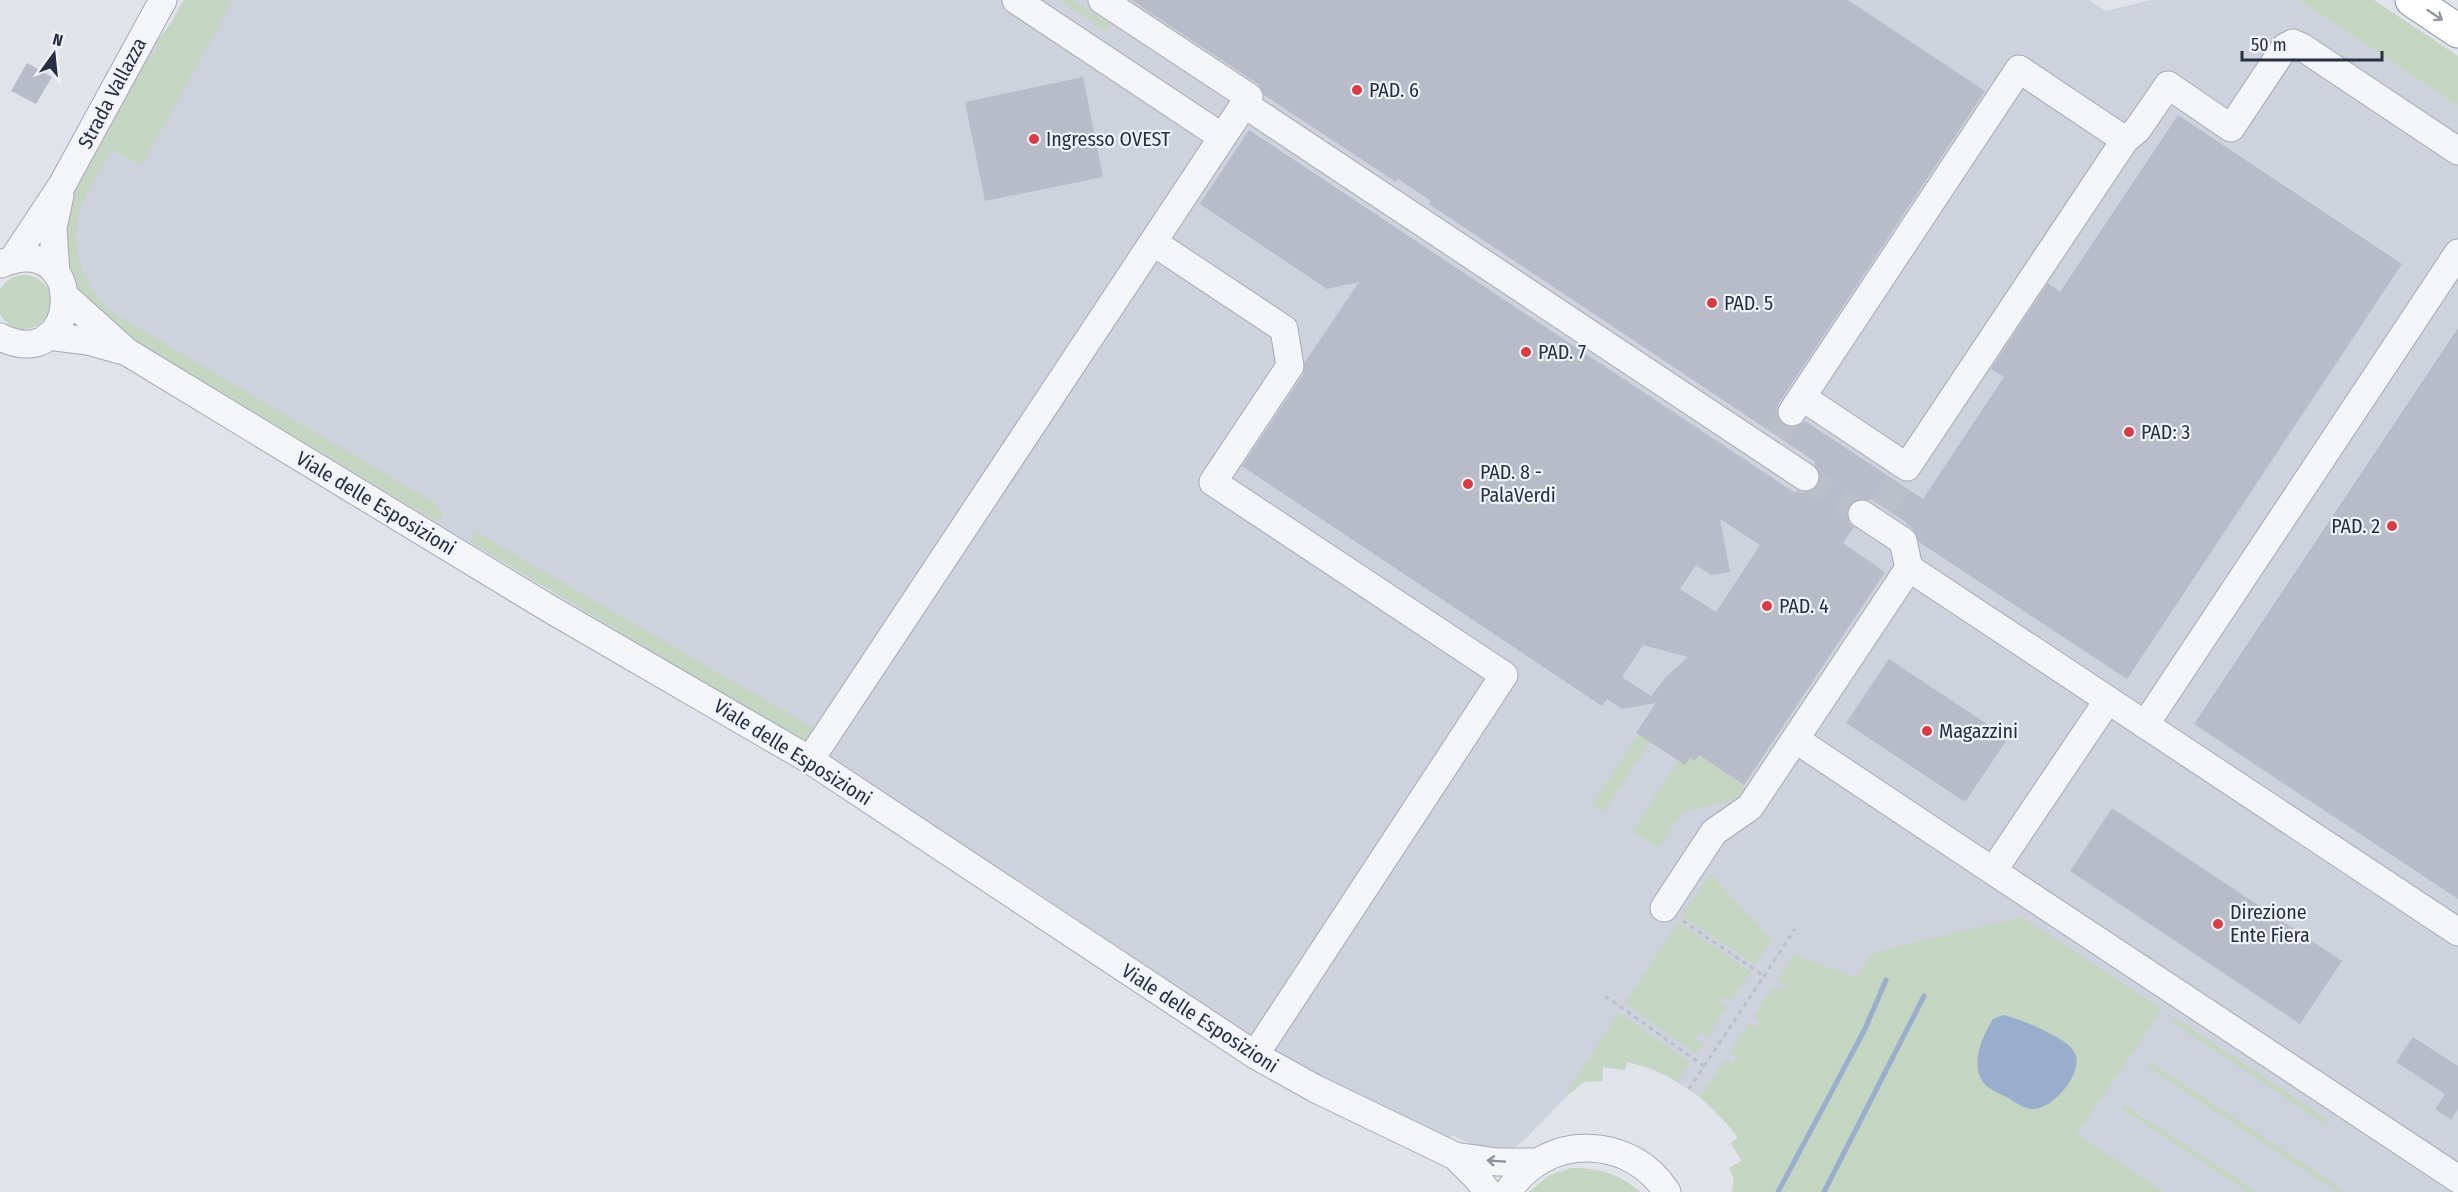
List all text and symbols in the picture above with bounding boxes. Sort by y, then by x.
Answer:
one-way arrow [2426,10,2443,22]
north arrow [24,24,84,84]
scale bar [2242,24,2382,62]
text: N [51,30,65,50]
street label: Strada Vallazza [73,33,151,153]
text: 50 m [2251,34,2287,56]
place label: PAD. 6 [1369,78,1419,102]
marker: PAD. 6 [1350,83,1364,97]
place label: Ingresso OVEST [1046,127,1171,151]
marker: Ingresso OVEST [1027,132,1041,146]
place label: PAD. 5 [1724,291,1773,315]
marker: PAD. 5 [1705,296,1719,310]
place label: PAD. 7 [1538,340,1586,364]
marker: PAD. 7 [1519,345,1533,359]
place label: PAD: 3 [2141,420,2190,444]
marker: PAD: 3 [2122,425,2136,439]
street label: Viale delle Esposizioni [292,446,460,560]
place label: PAD. 8 - PalaVerdi [1480,460,1556,507]
marker: PAD. 8 - PalaVerdi [1461,477,1475,491]
place label: PAD. 2 [2331,514,2380,538]
marker: PAD. 2 [2385,519,2399,533]
place label: PAD. 4 [1779,594,1829,618]
marker: PAD. 4 [1760,599,1774,613]
street label: Viale delle Esposizioni [710,694,876,810]
place label: Magazzini [1939,719,2018,743]
marker: Magazzini [1920,724,1934,738]
place label: Direzione Ente Fiera [2230,900,2310,947]
marker: Direzione Ente Fiera [2211,917,2225,931]
street label: Viale delle Esposizioni [1117,958,1283,1078]
one-way arrow [1486,1155,1506,1166]

